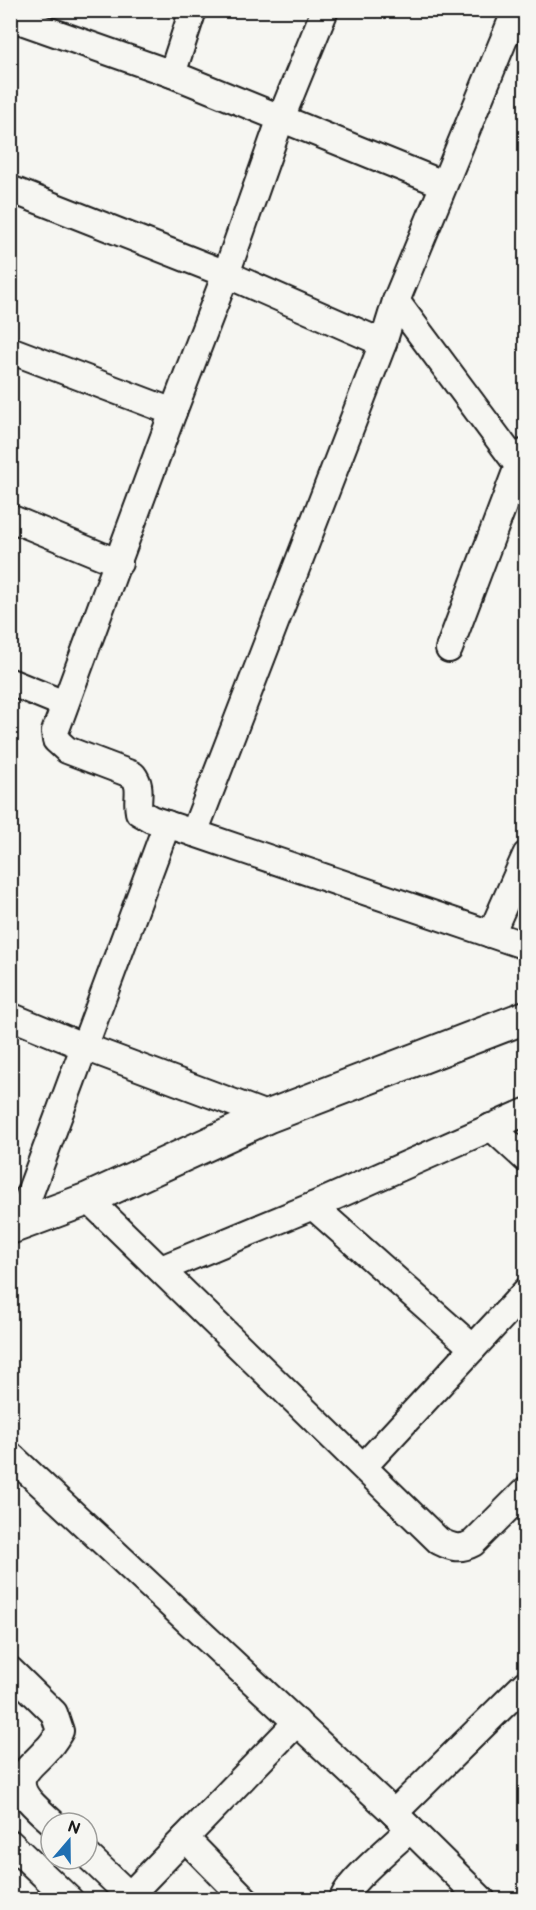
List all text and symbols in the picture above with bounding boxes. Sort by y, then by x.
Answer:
north arrow [39,1811,99,1871]
text: N [65,1817,83,1839]

